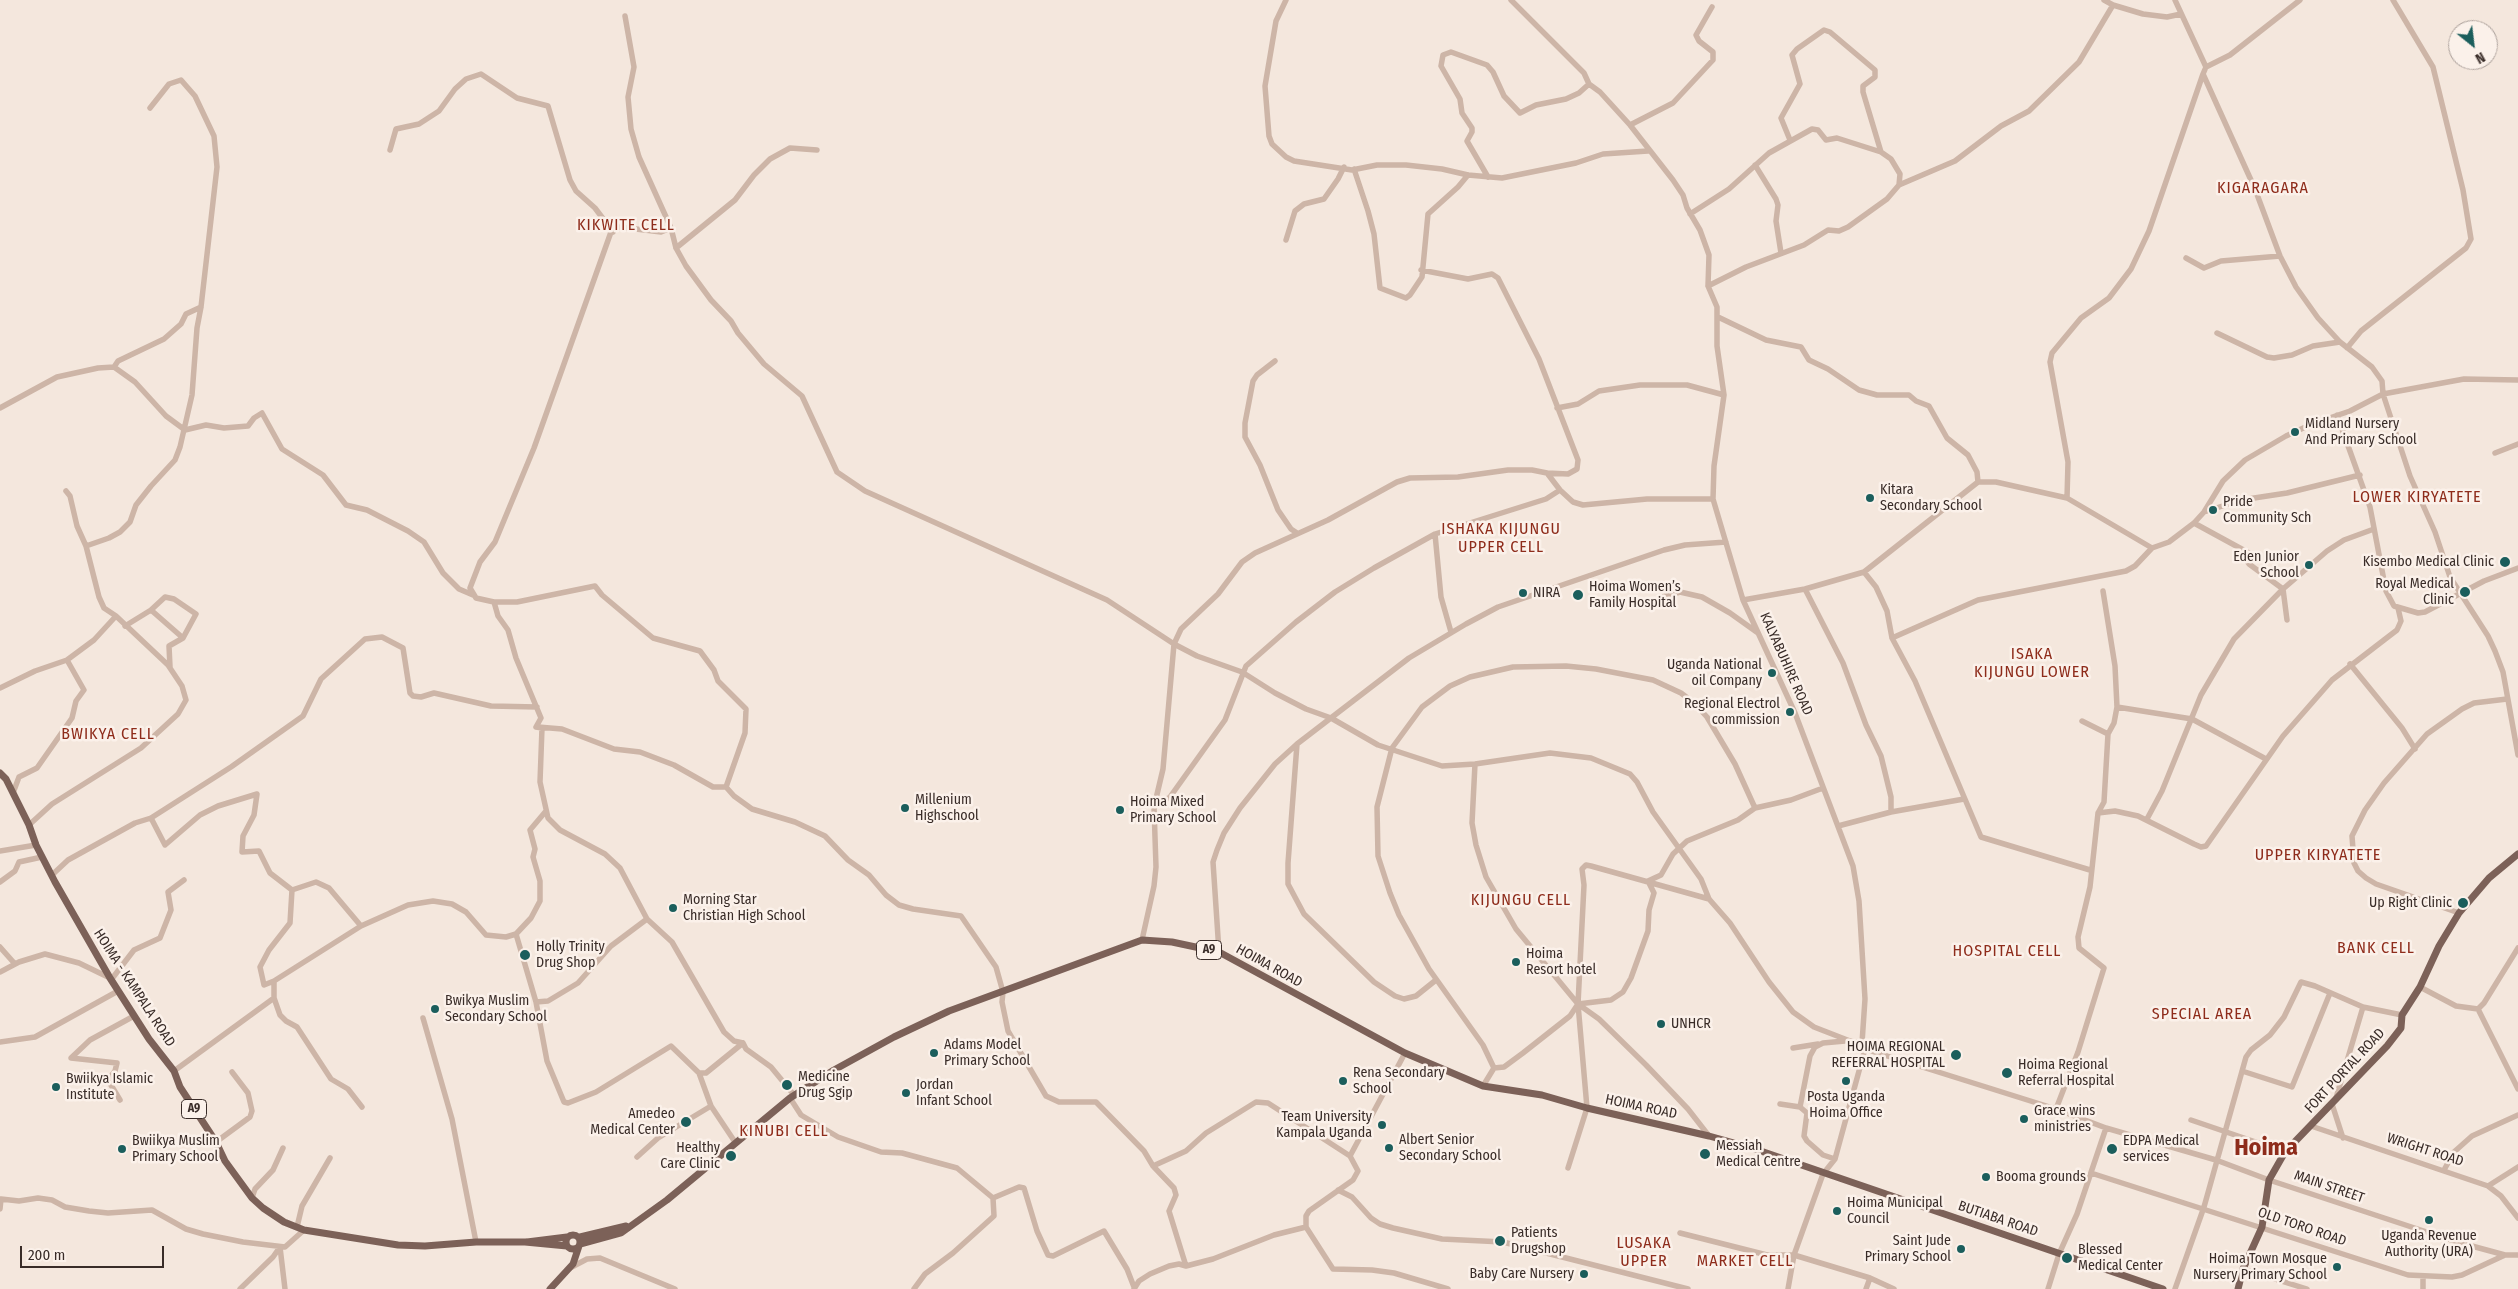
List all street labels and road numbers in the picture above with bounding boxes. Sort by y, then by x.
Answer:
street label: KALYABUHIRE ROAD [1756,610,1816,718]
street label: HOIMA - KAMPALA ROAD [90,926,178,1050]
road number: A9 [1196,940,1222,960]
street label: HOIMA ROAD [1233,941,1305,991]
street label: FORT PORTAL ROAD [2301,1025,2389,1117]
street label: HOIMA ROAD [1603,1091,1679,1123]
road number: A9 [182,1100,206,1118]
street label: WRIGHT ROAD [2384,1130,2466,1170]
street label: MAIN STREET [2292,1167,2366,1207]
street label: BUTIABA ROAD [1956,1197,2040,1241]
street label: OLD TORO ROAD [2256,1204,2348,1250]

